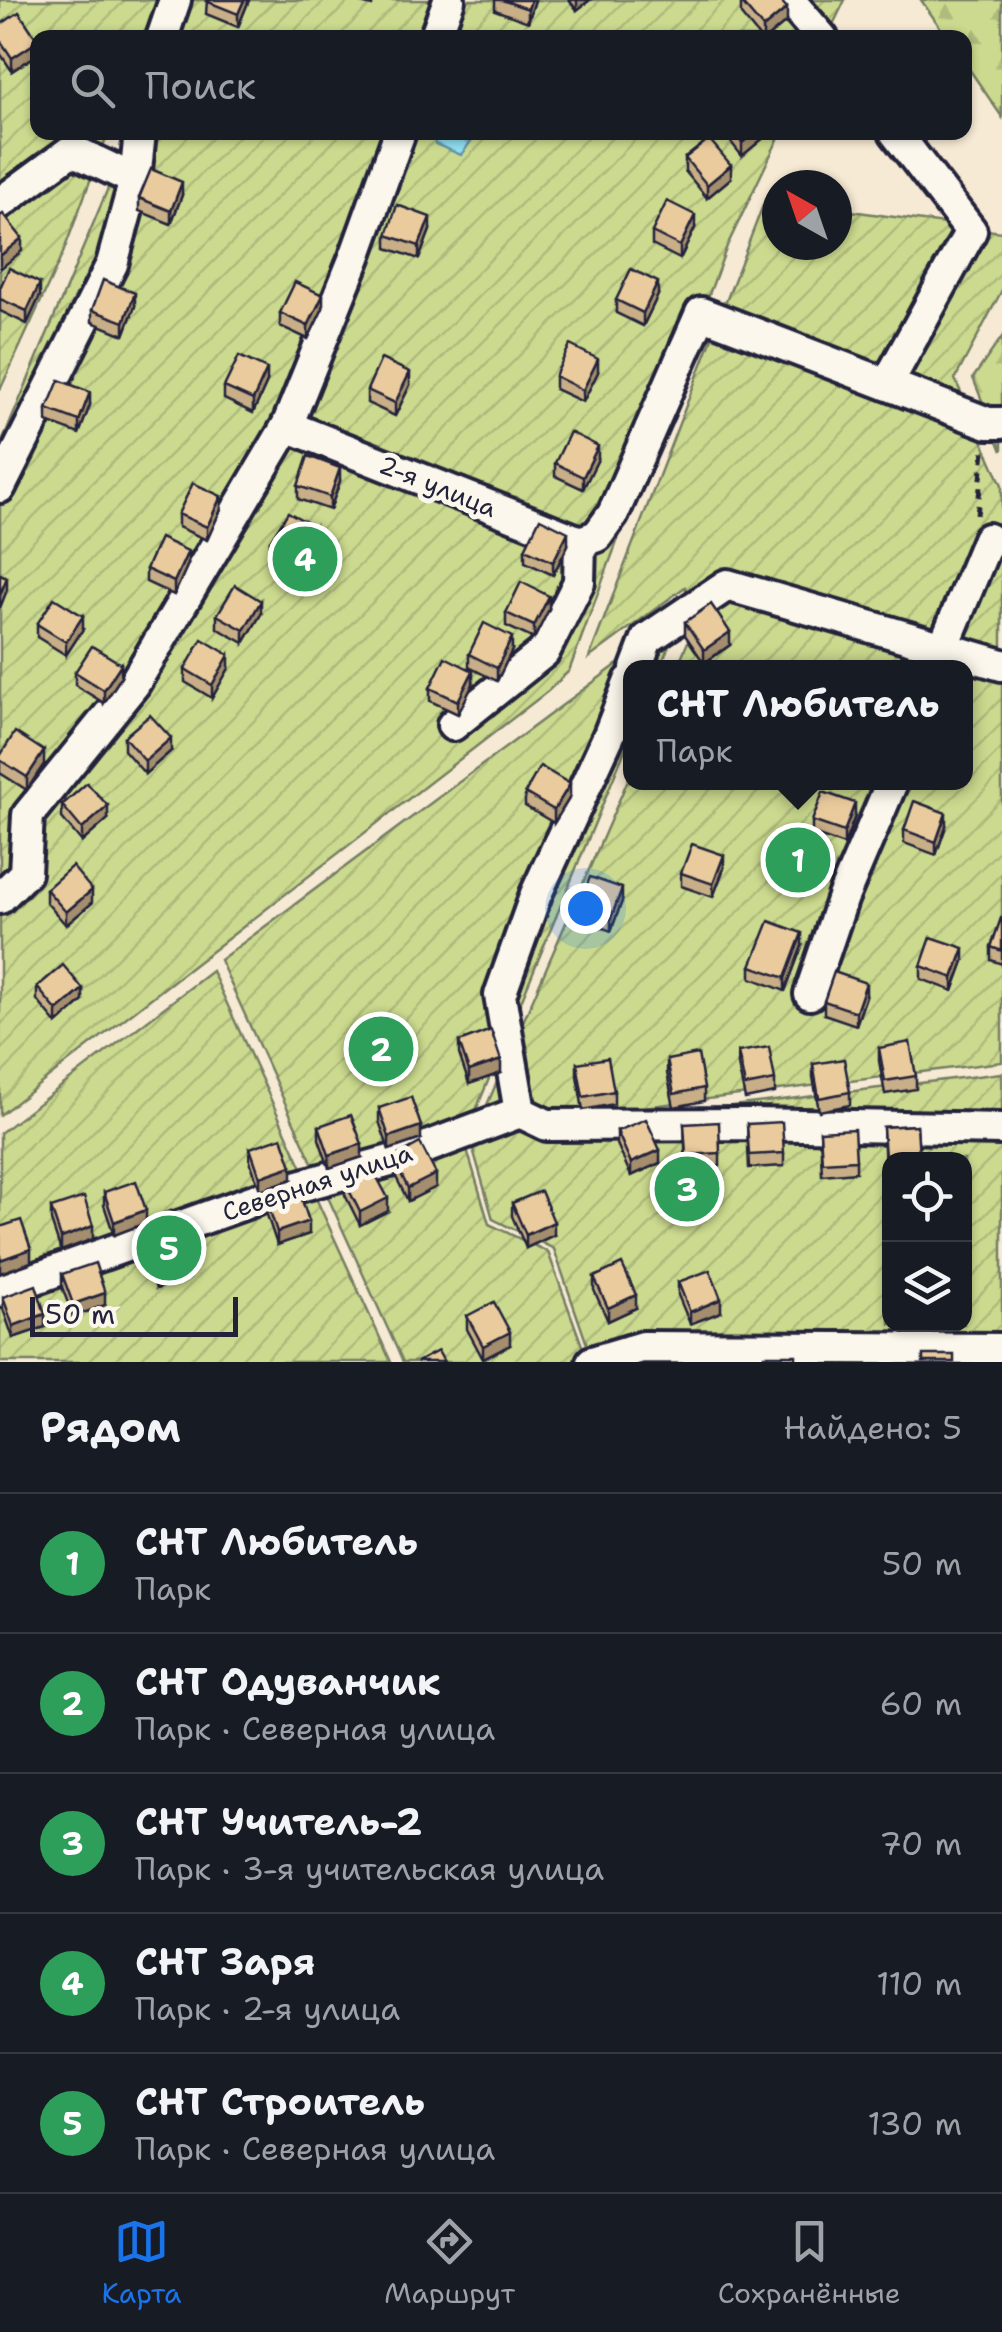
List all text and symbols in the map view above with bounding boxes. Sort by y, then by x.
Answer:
search box [30,30,972,140]
icon: search [65,58,120,113]
text: Поиск [145,60,256,111]
north arrow [762,170,852,260]
street label: 2-я улица [374,447,502,525]
pin: 4 [272,522,338,596]
popup [623,660,973,790]
text: СНТ Любитель [657,678,939,729]
text: Парк [657,729,732,772]
pin: 1 [766,822,830,898]
your location [560,883,611,934]
pin: 2 [348,1012,414,1086]
street label: Северная улица [218,1135,417,1229]
pin: 3 [654,1152,720,1226]
map controls [882,1152,972,1332]
button: locate [882,1152,972,1242]
pin: 5 [136,1210,202,1286]
button: layers [882,1242,972,1332]
scale bar [30,1292,238,1336]
text: 50 m [45,1295,115,1333]
text: Рядом [40,1399,181,1455]
text: Найдено: 5 [783,1406,962,1449]
text: СНТ Любитель [135,1516,418,1567]
text: 1 [65,1542,80,1585]
text: 50 m [882,1542,962,1585]
text: Парк [135,1567,211,1610]
text: СНТ Одуванчик [135,1656,441,1707]
text: 2 [61,1682,84,1725]
text: 60 m [880,1682,962,1725]
text: Парк · Северная улица [135,1707,495,1750]
text: СНТ Учитель-2 [135,1796,422,1847]
text: 3 [61,1822,84,1865]
text: 70 m [879,1822,962,1865]
text: Парк · 3-я учительская улица [135,1847,604,1890]
text: СНТ Заря [135,1936,315,1987]
text: 4 [61,1962,84,2005]
text: 110 m [876,1962,962,2005]
text: Парк · 2-я улица [135,1987,400,2030]
text: СНТ Строитель [135,2076,425,2127]
text: 5 [62,2102,83,2145]
text: 130 m [867,2102,962,2145]
text: Парк · Северная улица [135,2127,495,2170]
tab: Карта [101,2214,182,2312]
tab: Маршрут [384,2214,515,2312]
tab: Сохранённые [718,2214,901,2312]

